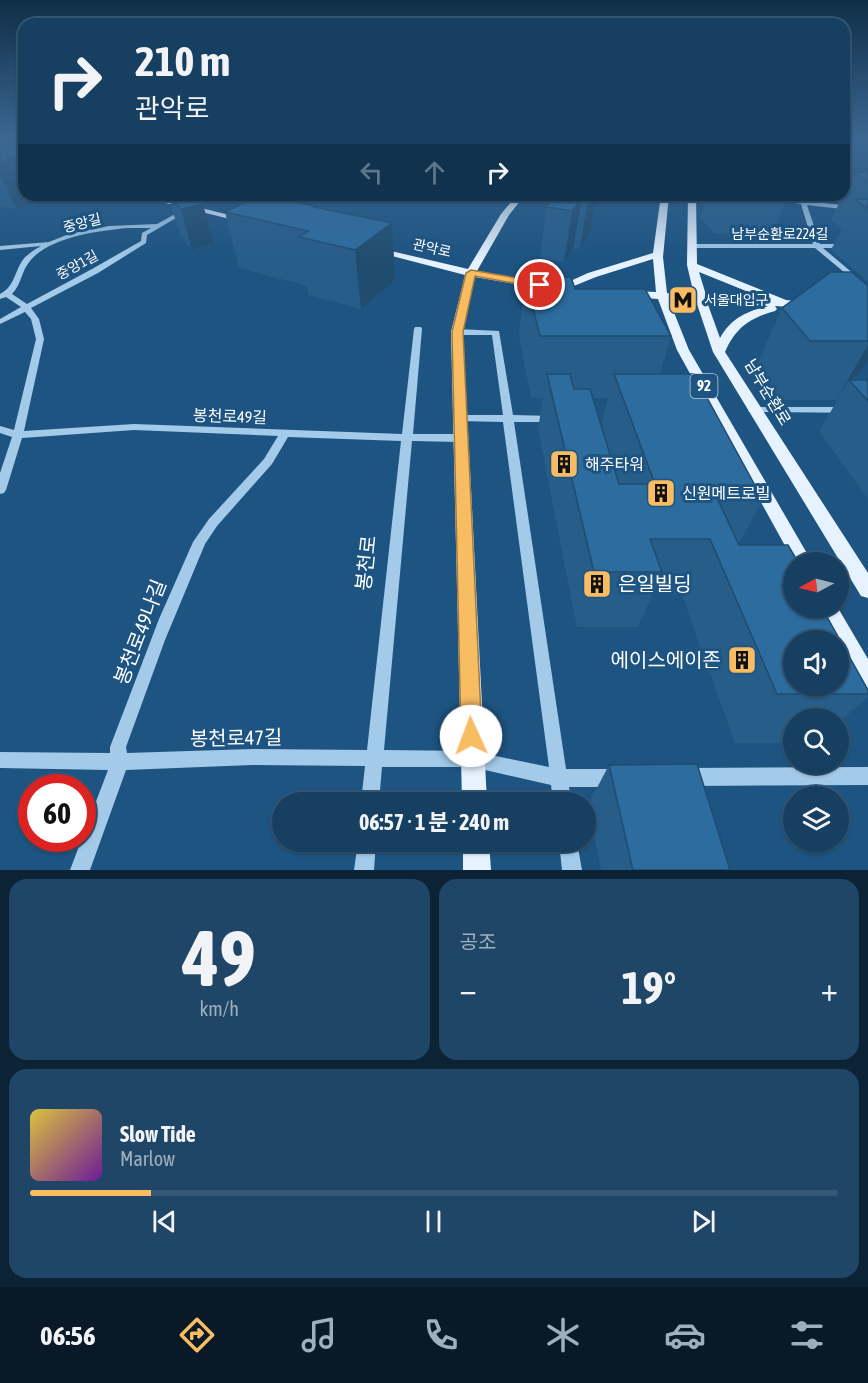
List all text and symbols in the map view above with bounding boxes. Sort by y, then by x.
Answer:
text: 210 m [135,37,230,85]
icon: right [36,42,114,120]
text: 관악로 [135,93,210,124]
icon: left [355,156,388,189]
icon: ahead [418,156,451,189]
icon: right [481,156,514,189]
street label: 중앙길 [61,211,103,235]
street label: 남부순환로224길 [731,226,829,242]
street label: 관악로 [411,236,453,260]
street label: 중앙1길 [53,247,101,283]
pin [514,259,565,310]
icon: arrive [523,268,556,301]
metro station icon: 서울대입구 [667,284,699,316]
place label: 서울대입구 [704,292,769,308]
street label: 남부순환로 [741,356,795,428]
road number: 92 [690,374,718,398]
street label: 봉천로49길 [193,406,267,426]
building icon: 해주타워 [548,448,580,480]
place label: 해주타워 [585,455,644,473]
building icon: 신원메트로빌 [645,477,677,509]
place label: 신원메트로빌 [682,484,770,502]
street label: 봉천로 [351,534,380,592]
north arrow [783,552,849,618]
map controls [783,552,849,852]
building icon: 은일빌딩 [581,568,613,600]
place label: 은일빌딩 [618,572,692,595]
street label: 봉천로49나길 [109,576,170,688]
button: sound [783,630,849,696]
building icon: 에이스에이존 [726,644,758,676]
place label: 에이스에이존 [611,648,721,671]
position arrow [439,704,503,768]
button: search [783,708,849,774]
street label: 봉천로47길 [190,725,282,750]
speed limit sign: 60 [18,774,96,852]
button: layers [783,786,849,852]
text: 06:57 · 1 분 · 240 m [359,809,509,835]
text: 49 [183,913,256,1003]
text: 공조 [460,930,496,953]
text: 19° [621,962,676,1014]
text: − [460,970,477,1008]
text: + [821,970,838,1008]
text: km/h [199,997,239,1020]
text: Slow Tide [120,1121,196,1147]
text: Marlow [120,1147,175,1170]
icon: previous [148,1205,181,1238]
icon: pause [417,1205,450,1238]
icon: next [687,1205,720,1238]
icon: directions [176,1314,218,1356]
icon: music [298,1314,340,1356]
icon: phone [420,1314,462,1356]
icon: climate [542,1314,584,1356]
icon: car [664,1314,706,1356]
icon: filters [786,1314,828,1356]
text: 06:56 [40,1320,96,1351]

